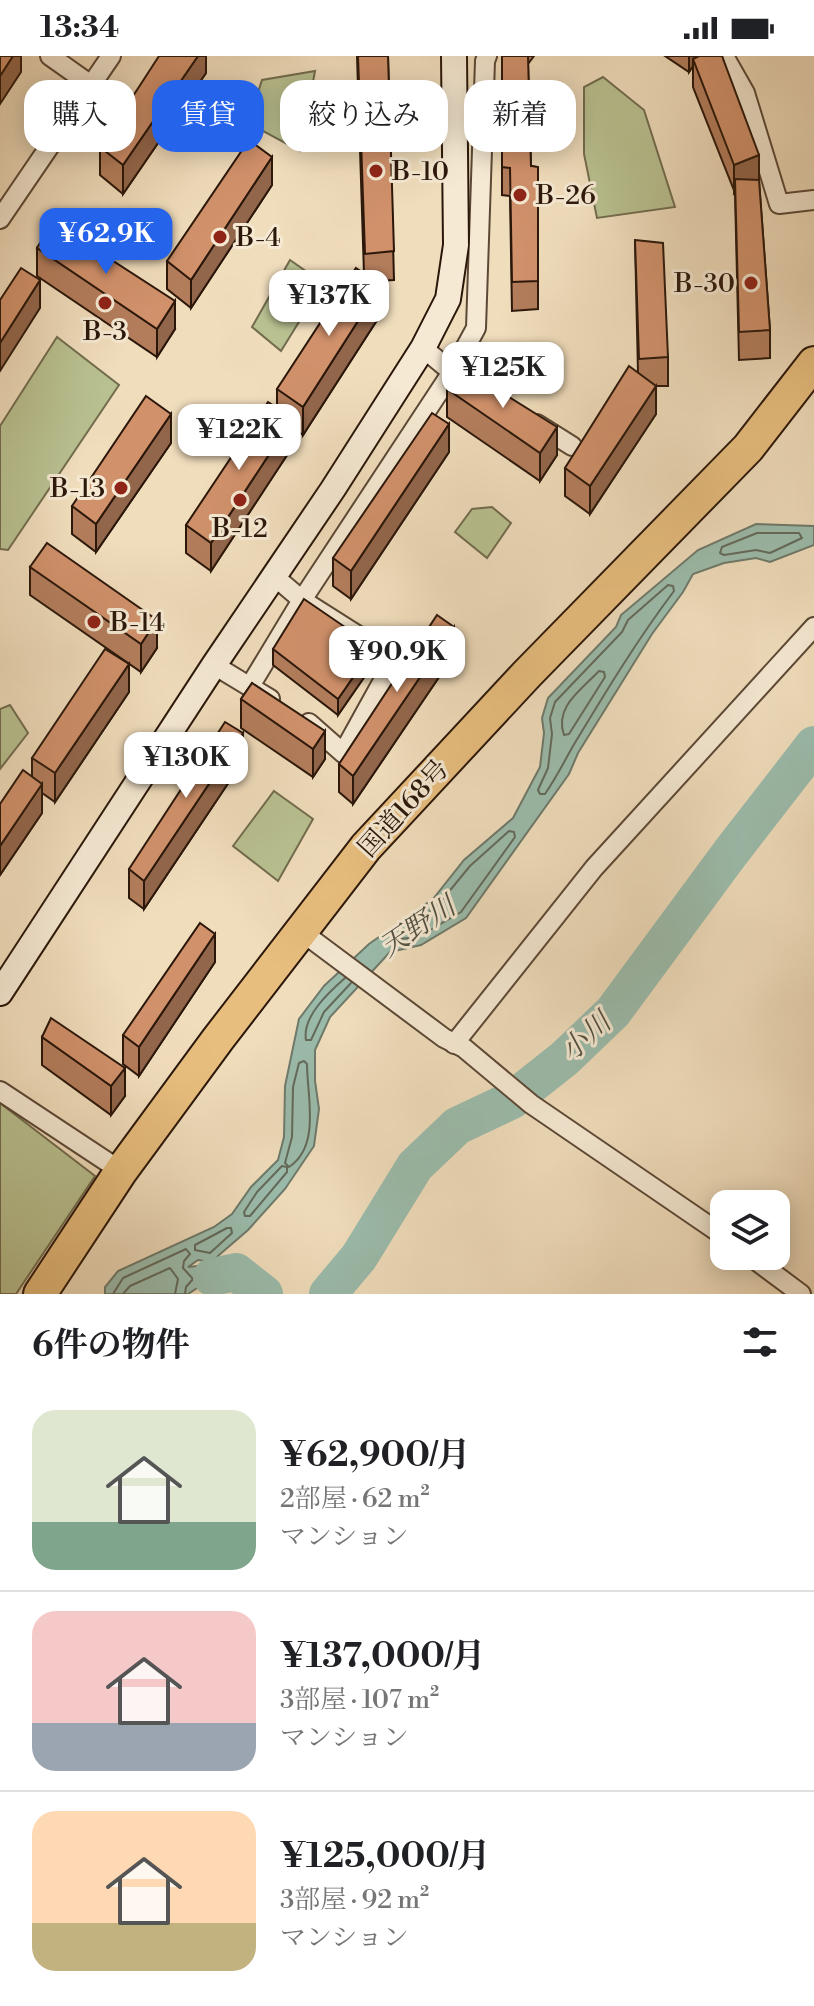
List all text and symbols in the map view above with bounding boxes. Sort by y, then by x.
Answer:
text: 13:34 [40,9,119,47]
chip: 購入 [24,80,136,152]
chip: 賃貸 [152,80,264,152]
chip: 絞り込み [280,80,448,152]
chip: 新着 [464,80,576,152]
place label: B-10 [391,156,449,188]
marker: B-10 [367,162,385,180]
place label: B-26 [535,180,596,212]
marker: B-26 [511,186,529,204]
pin: ¥62.9K [41,208,171,276]
text: ¥62.9K [57,218,155,250]
place label: B-4 [235,222,281,254]
marker: B-4 [211,228,229,246]
place label: B-30 [673,268,735,300]
pin: ¥137K [273,270,385,338]
marker: B-30 [742,274,760,292]
text: ¥137K [287,280,371,312]
marker: B-3 [96,294,114,312]
place label: B-3 [82,316,127,348]
pin: ¥125K [447,342,559,410]
text: ¥125K [460,352,546,384]
pin: ¥122K [183,404,295,472]
text: ¥122K [196,414,282,446]
place label: B-13 [49,473,105,505]
marker: B-13 [112,479,130,497]
marker: B-12 [231,491,249,509]
place label: B-12 [211,513,268,545]
place label: B-14 [109,607,165,639]
marker: B-14 [85,613,103,631]
pin: ¥90.9K [332,626,462,694]
text: ¥90.9K [347,636,447,668]
pin: ¥130K [130,732,242,800]
text: ¥130K [142,742,230,774]
street label: 国道168号 [352,753,456,864]
water label: 天野川 [373,888,465,965]
water label: 小川 [553,1003,621,1069]
map controls [710,1190,790,1270]
button: layers [710,1190,790,1270]
icon: filters [738,1320,782,1364]
text: 6件の物件 [32,1325,189,1367]
text: ¥62,900/月 [280,1435,471,1477]
icon: home [96,1442,192,1538]
text: 2部屋 · 62 m² [280,1483,430,1515]
text: マンション [280,1521,409,1553]
text: ¥137,000/月 [280,1636,486,1678]
icon: home [96,1643,192,1739]
text: 3部屋 · 107 m² [280,1684,439,1716]
text: マンション [280,1722,409,1754]
text: ¥125,000/月 [280,1836,490,1878]
icon: home [96,1843,192,1939]
text: 3部屋 · 92 m² [280,1884,429,1916]
text: マンション [280,1922,409,1954]

